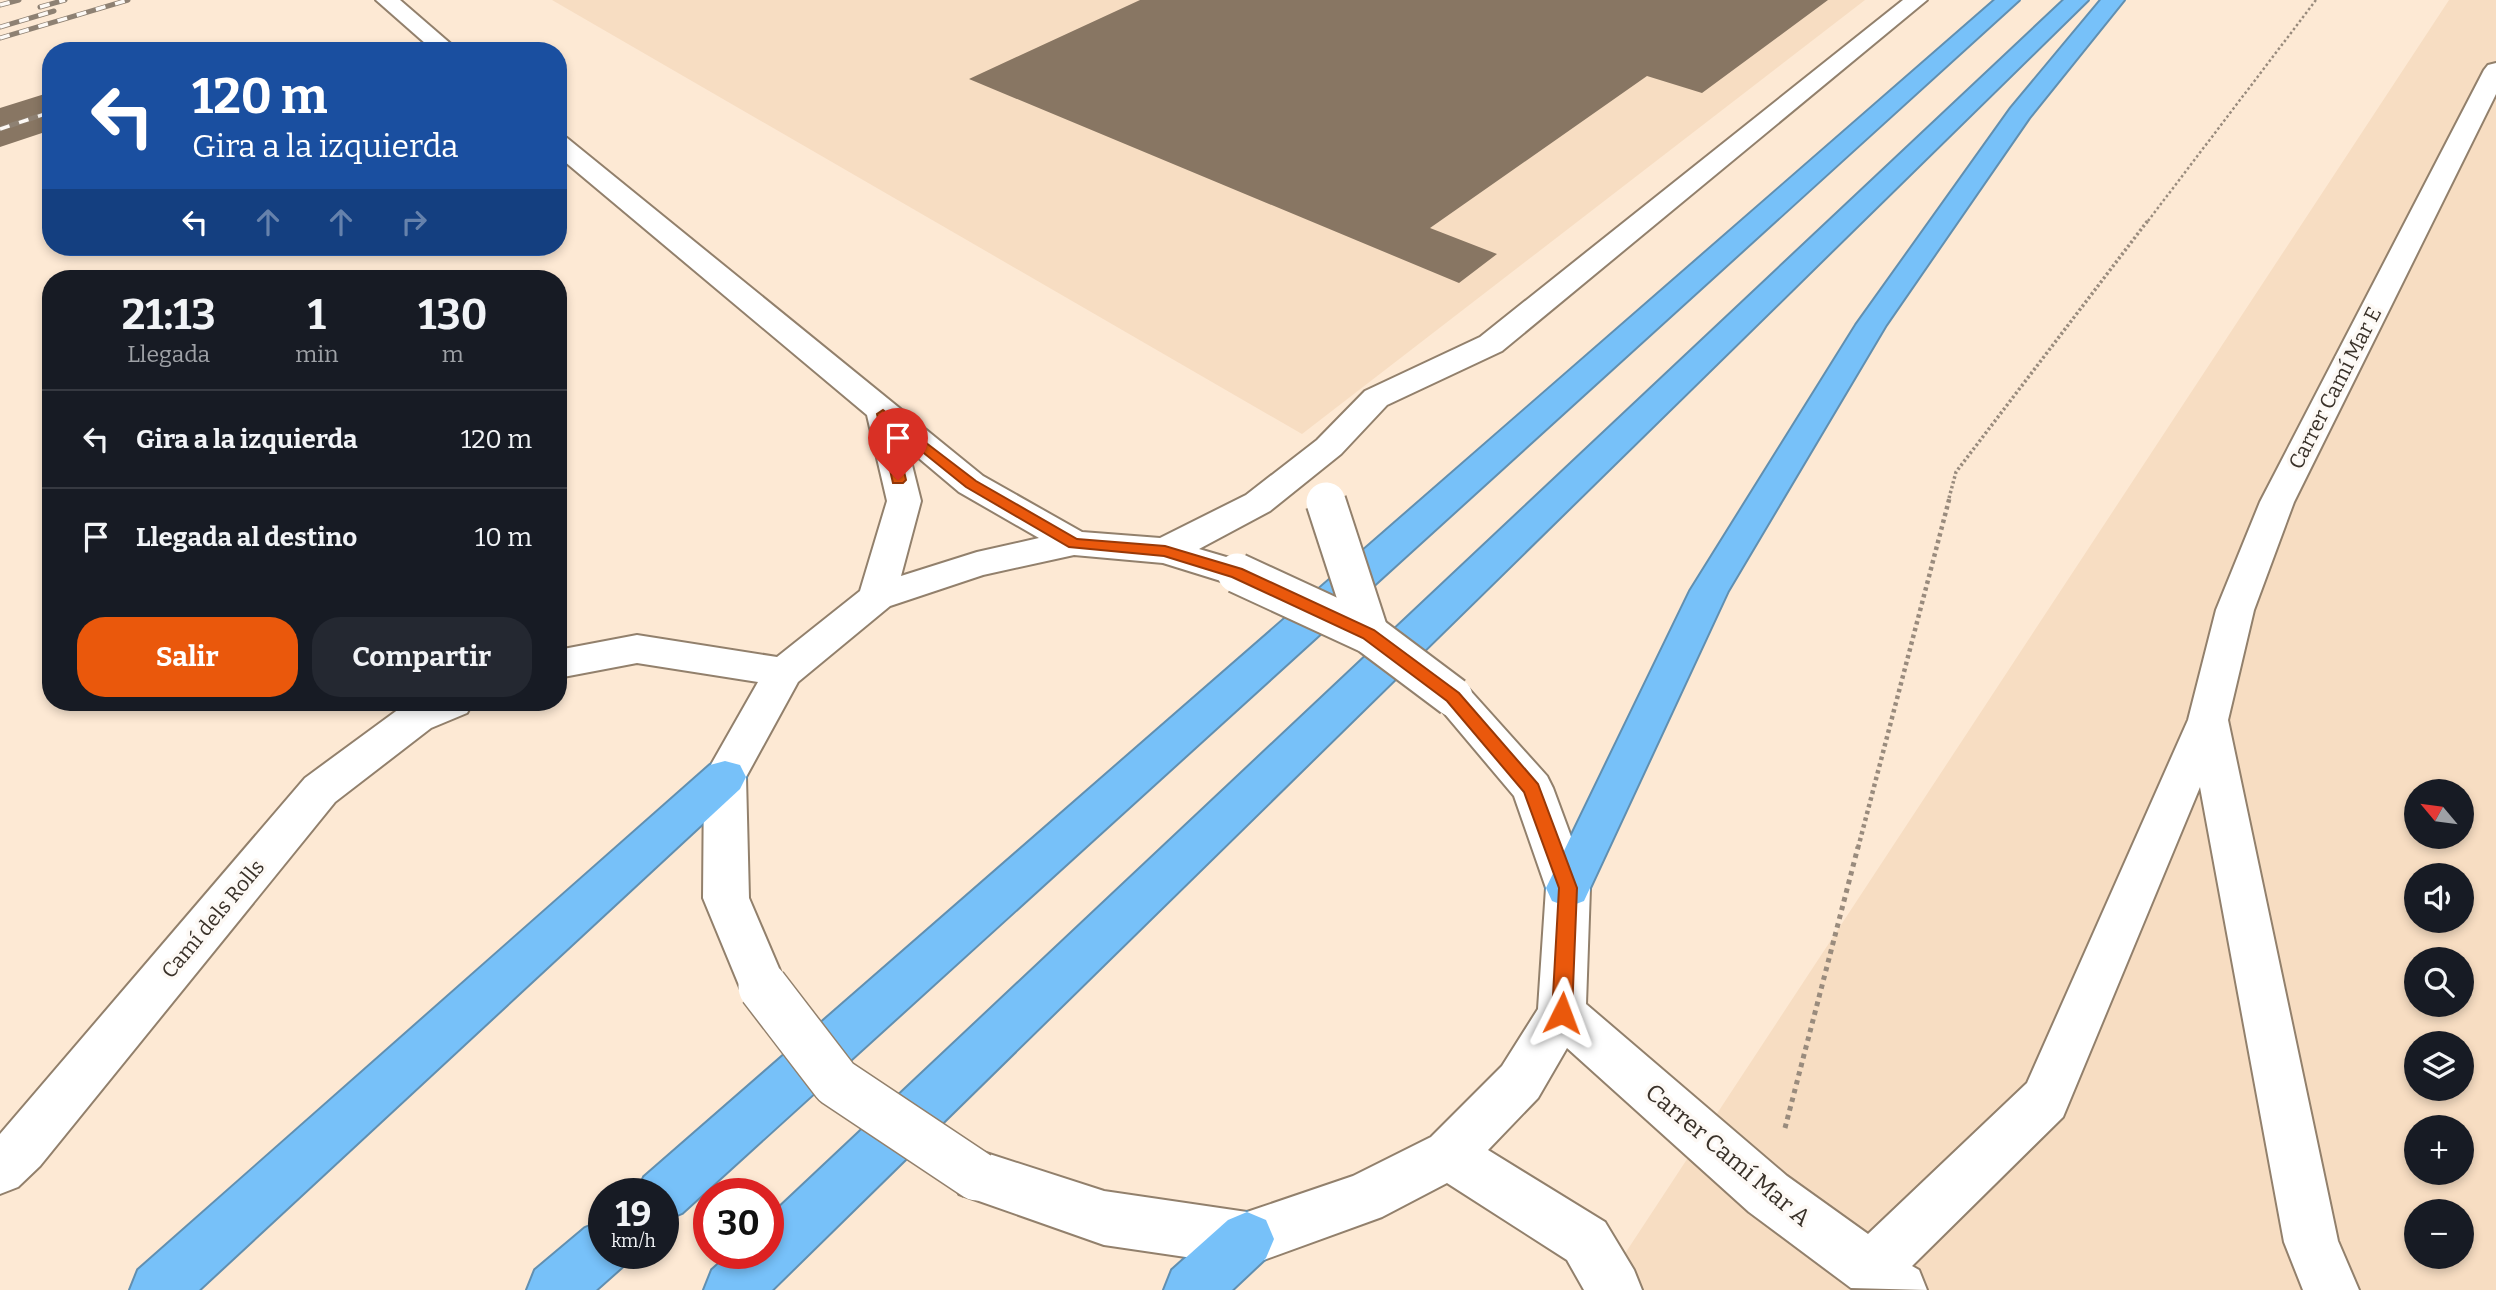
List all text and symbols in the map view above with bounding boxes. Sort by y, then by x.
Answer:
text: 120 m [192,67,327,126]
icon: left [77,70,168,161]
text: Gira a la izquierda [192,127,459,165]
icon: left [176,203,214,241]
icon: ahead [249,203,287,241]
icon: ahead [322,203,360,241]
icon: right [395,203,433,241]
text: 21:13 [122,290,216,340]
text: 1 [308,290,326,340]
text: 130 [418,290,487,340]
street label: Carrer Camí Mar E [2283,302,2387,474]
text: Llegada [127,340,210,368]
text: min [295,340,339,368]
text: m [442,340,464,368]
pin [868,408,928,480]
icon: arrive [879,419,917,457]
icon: left [77,420,115,458]
text: Gira a la izquierda [136,424,358,455]
text: 120 m [461,424,532,455]
icon: arrive [77,518,115,556]
text: Llegada al destino [136,522,357,553]
text: 10 m [475,522,532,553]
button: Salir [77,617,298,697]
button: Compartir [312,617,532,697]
north arrow [2404,779,2474,849]
map controls [2404,779,2474,1269]
street label: Camí dels Rolls [156,854,270,984]
button: sound [2404,863,2474,933]
button: search [2404,947,2474,1017]
position arrow [1525,976,1599,1050]
button: layers [2404,1031,2474,1101]
street label: Carrer Camí Mar A [1640,1078,1816,1232]
button: + [2404,1115,2474,1185]
speed limit sign: 30 [693,1178,784,1269]
text: 19 [616,1193,651,1235]
button: − [2404,1199,2474,1269]
text: km/h [611,1230,656,1252]

